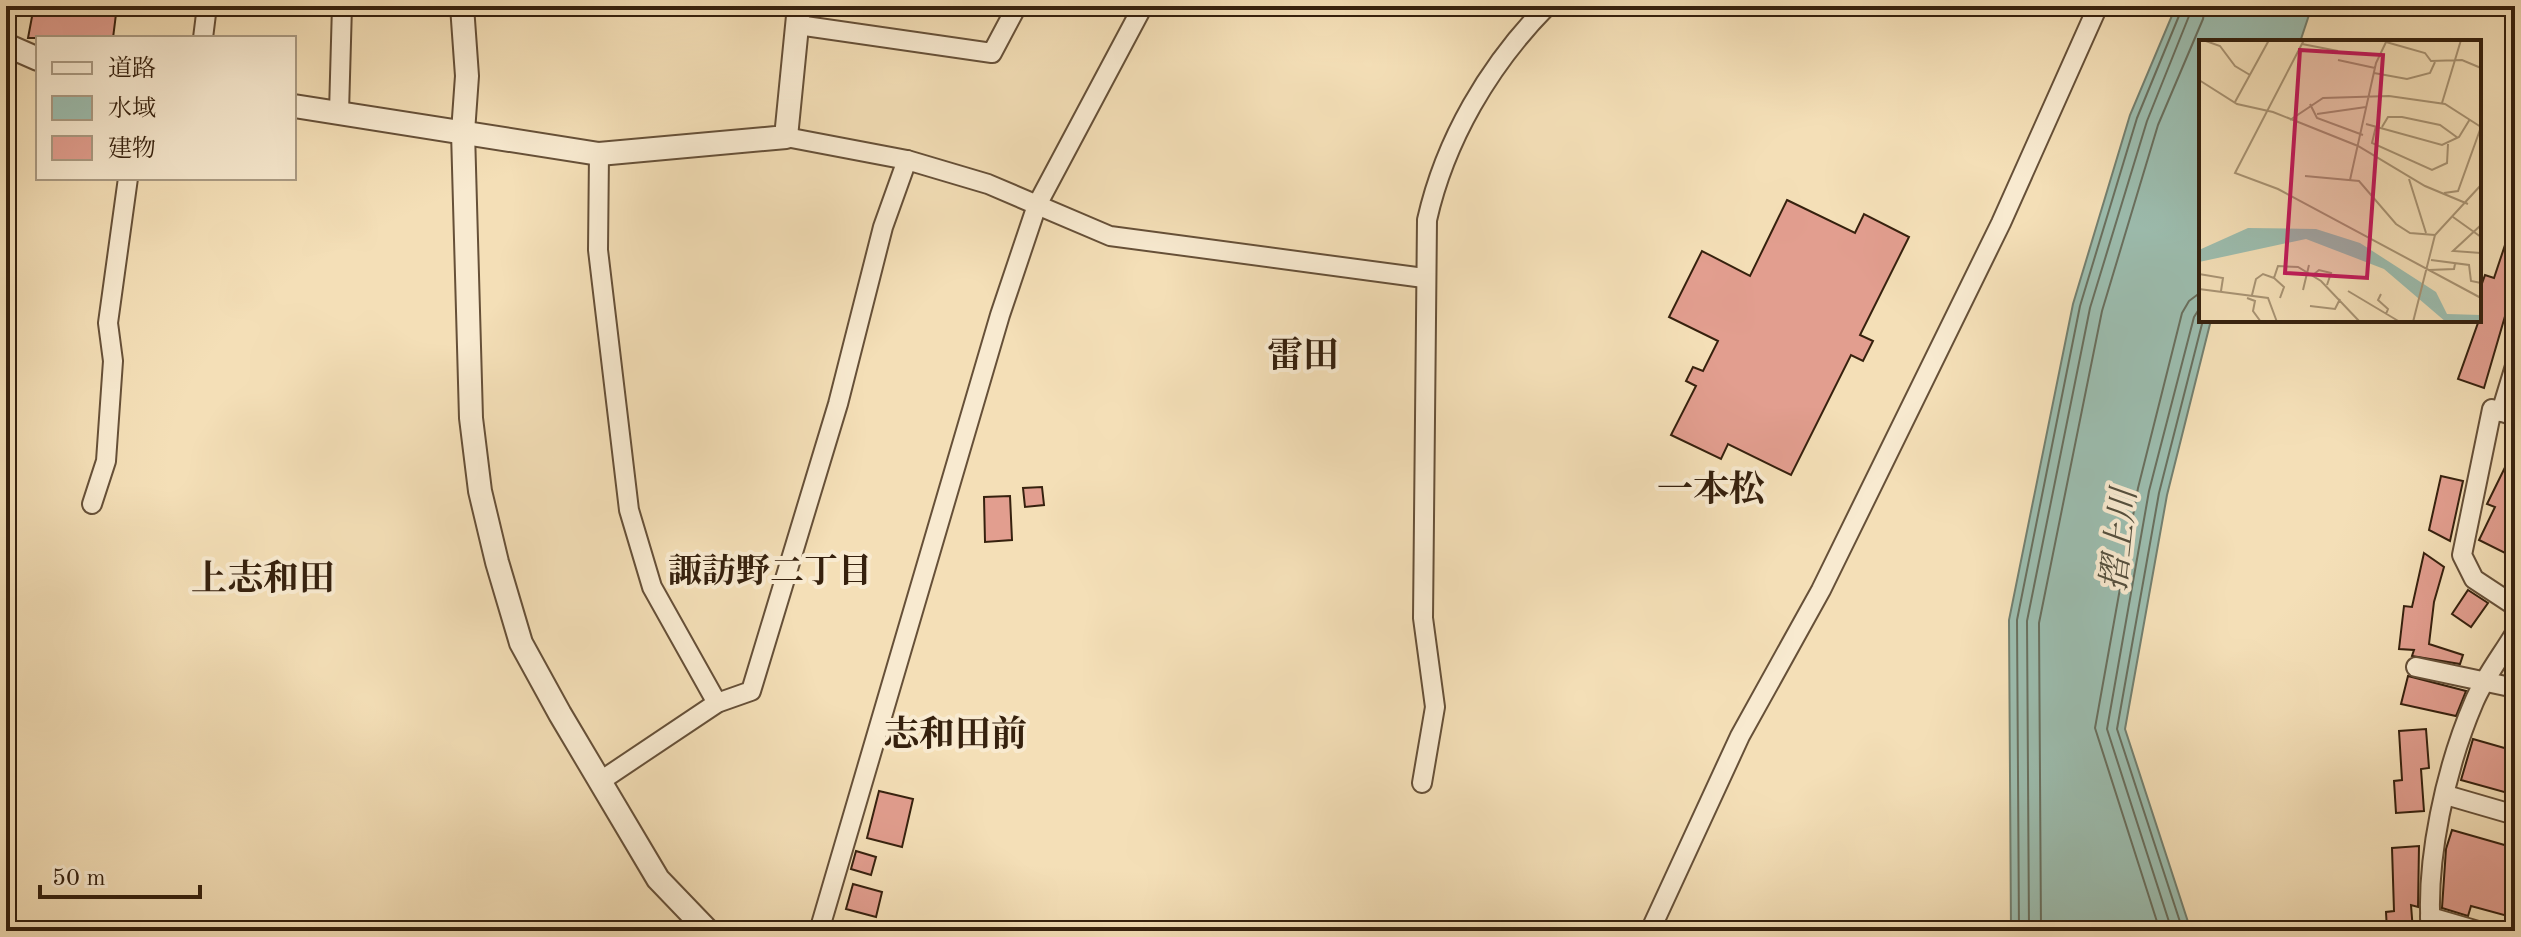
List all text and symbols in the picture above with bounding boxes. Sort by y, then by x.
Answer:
legend [36,36,296,180]
inset map [2199,40,2481,322]
text: 道路 [108,55,156,82]
text: 水域 [108,95,156,122]
text: 建物 [108,135,156,162]
district label: 雷田 [1267,336,1339,376]
district label: 一本松 [1657,470,1765,510]
water label: 摺上川 [2096,483,2144,592]
district label: 諏訪野二丁目 [668,553,872,590]
district label: 上志和田 [191,559,335,599]
district label: 志和田前 [883,715,1027,755]
scale bar [40,849,200,899]
text: 50 m [52,867,106,891]

